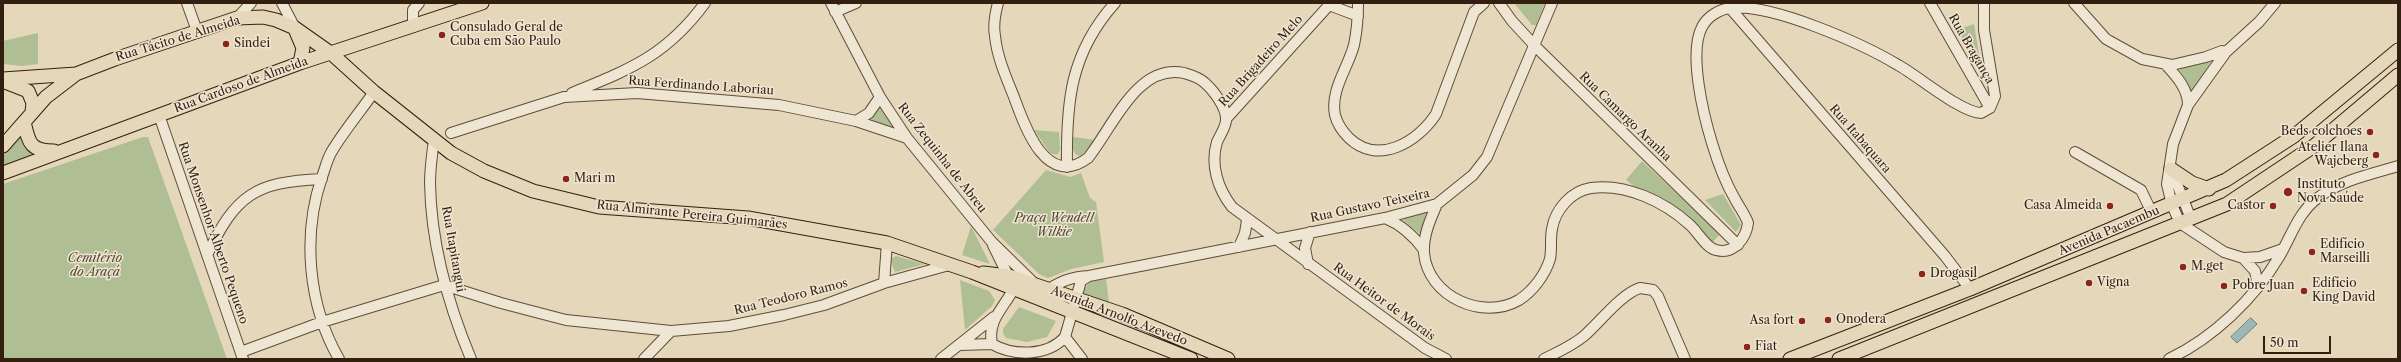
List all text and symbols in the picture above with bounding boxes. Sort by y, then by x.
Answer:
street label: Rua Brigadeiro Melo [1216,12,1306,110]
street label: Rua Bragança [1945,12,1997,86]
street label: Rua Tácito de Almeida [114,13,242,65]
place label: Consulado Geral de Cuba em São Paulo [450,21,563,49]
marker: Consulado Geral de Cuba em São Paulo [437,30,447,40]
place label: Sindei [234,37,270,51]
marker: Sindei [221,39,231,49]
street label: Rua Cardoso de Almeida [172,54,310,116]
street label: Rua Camargo Aranha [1576,69,1674,165]
street label: Rua Ferdinando Laboriau [628,74,774,98]
street label: Rua Zequinha de Abreu [895,100,989,216]
street label: Rua Itabaquara [1826,102,1894,176]
place label: Beds colchoes [2281,125,2362,139]
marker: Beds colchoes [2365,127,2375,137]
street label: Rua Monsenhor Alberto Pequeno [175,140,251,326]
place label: Atelier Ilana Wajcberg [2298,141,2368,169]
marker: Atelier Ilana Wajcberg [2371,150,2381,160]
place label: Mari m [574,172,615,186]
marker: Mari m [561,174,571,184]
place label: Instituto Nova Saúde [2297,178,2364,206]
street label: Rua Gustavo Teixeira [1309,186,1431,226]
marker: Instituto Nova Saúde [2282,186,2294,198]
street label: Rua Almirante Pereira Guimarães [596,198,788,232]
place label: Casa Almeida [2024,199,2102,213]
place label: Castor [2228,199,2265,213]
marker: Casa Almeida [2105,201,2115,211]
marker: Castor [2268,201,2278,211]
street label: Avenida Pacaembu [2056,203,2162,259]
street label: Rua Itapitangui [438,205,468,293]
park label: Praça Wendell Wilkie [1014,212,1094,240]
place label: Edifício Marseilli [2320,238,2370,266]
marker: Edifício Marseilli [2307,247,2317,257]
park label: Cemitério do Araçá [68,252,122,280]
street label: Rua Heitor de Morais [1330,260,1438,344]
place label: M.get [2191,260,2223,274]
marker: M.get [2178,262,2188,272]
place label: Drogasil [1930,267,1977,281]
marker: Drogasil [1917,269,1927,279]
street label: Rua Teodoro Ramos [733,276,849,318]
place label: Vigna [2097,276,2129,290]
place label: Edifício King David [2312,277,2375,305]
marker: Vigna [2084,278,2094,288]
place label: Pobre Juan [2232,279,2294,293]
marker: Pobre Juan [2219,281,2229,291]
street label: Avenida Arnolfo Azevedo [1049,283,1189,349]
marker: Edifício King David [2299,286,2309,296]
place label: Onodera [1836,313,1886,327]
place label: Asa fort [1750,314,1794,328]
marker: Onodera [1823,315,1833,325]
marker: Asa fort [1797,316,1807,326]
scale bar [2265,328,2333,354]
text: 50 m [2270,335,2299,350]
place label: Fiat [1755,340,1777,354]
marker: Fiat [1742,342,1752,352]

